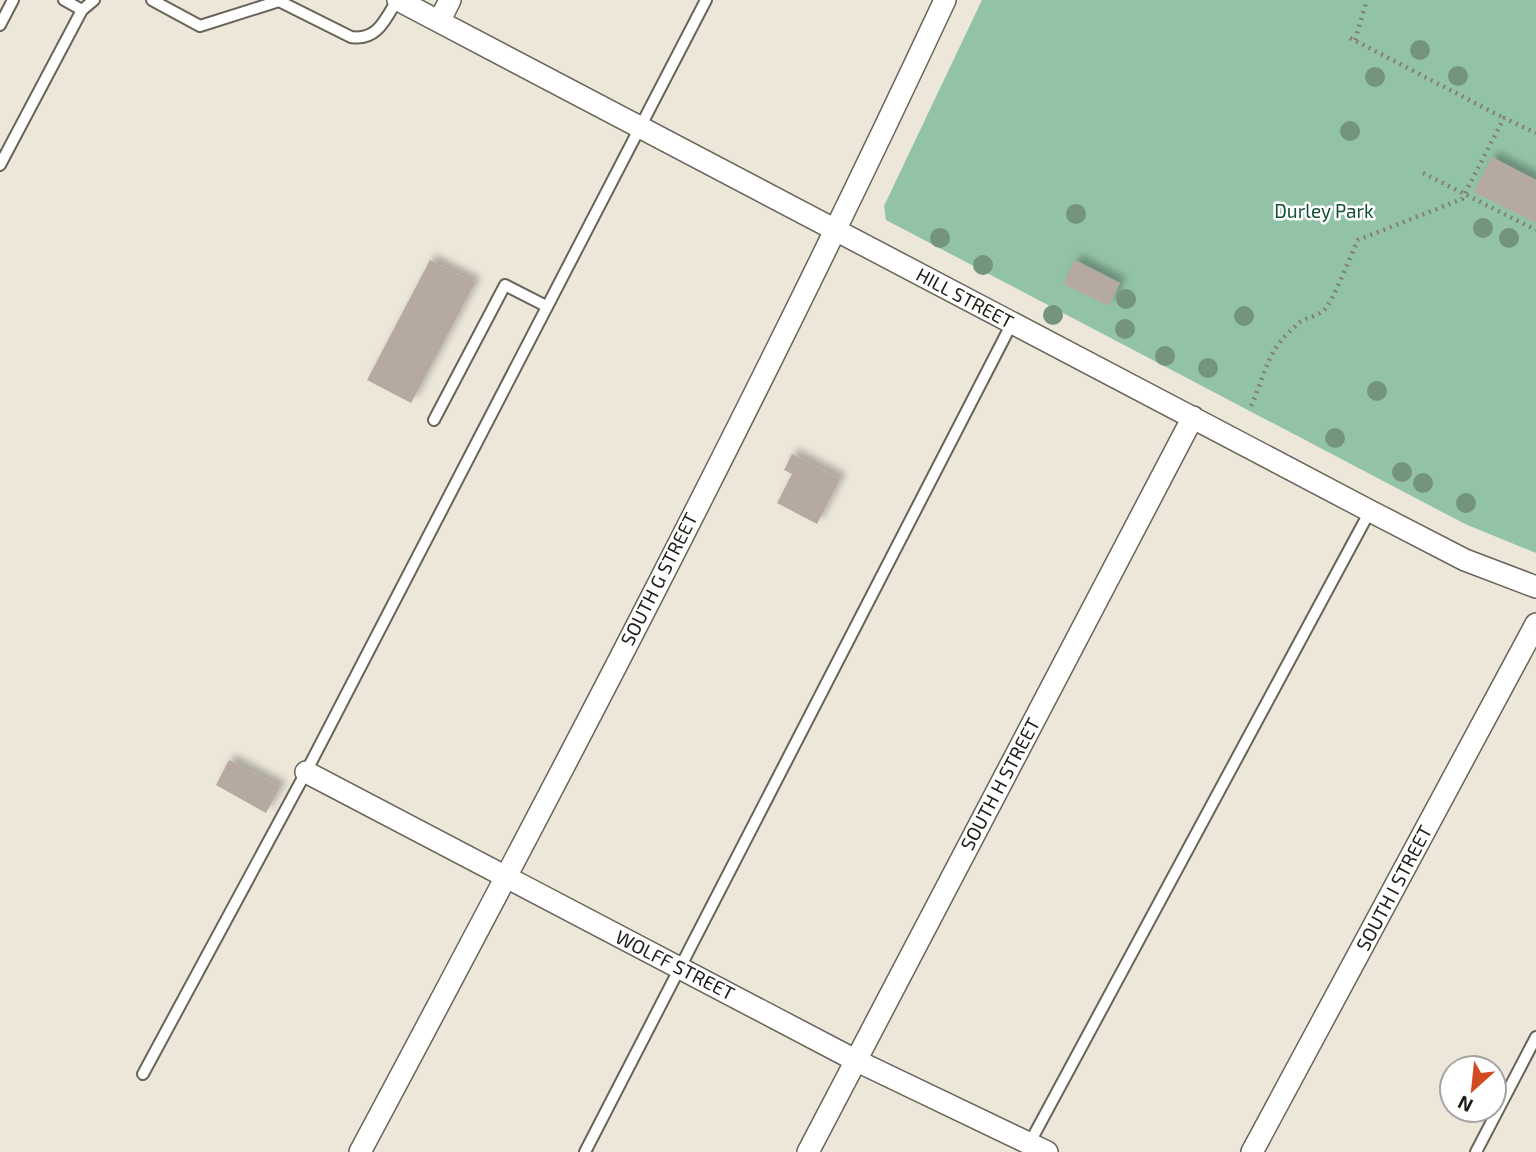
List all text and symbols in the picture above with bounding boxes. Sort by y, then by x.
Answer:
park label: Durley Park [1274,199,1374,222]
street label: HILL STREET [913,262,1018,333]
street label: SOUTH G STREET [615,509,702,649]
street label: SOUTH H STREET [955,714,1044,854]
street label: SOUTH I STREET [1351,821,1436,955]
street label: WOLFF STREET [612,925,739,1004]
north arrow [1438,1054,1508,1124]
text: N [1454,1091,1476,1118]

